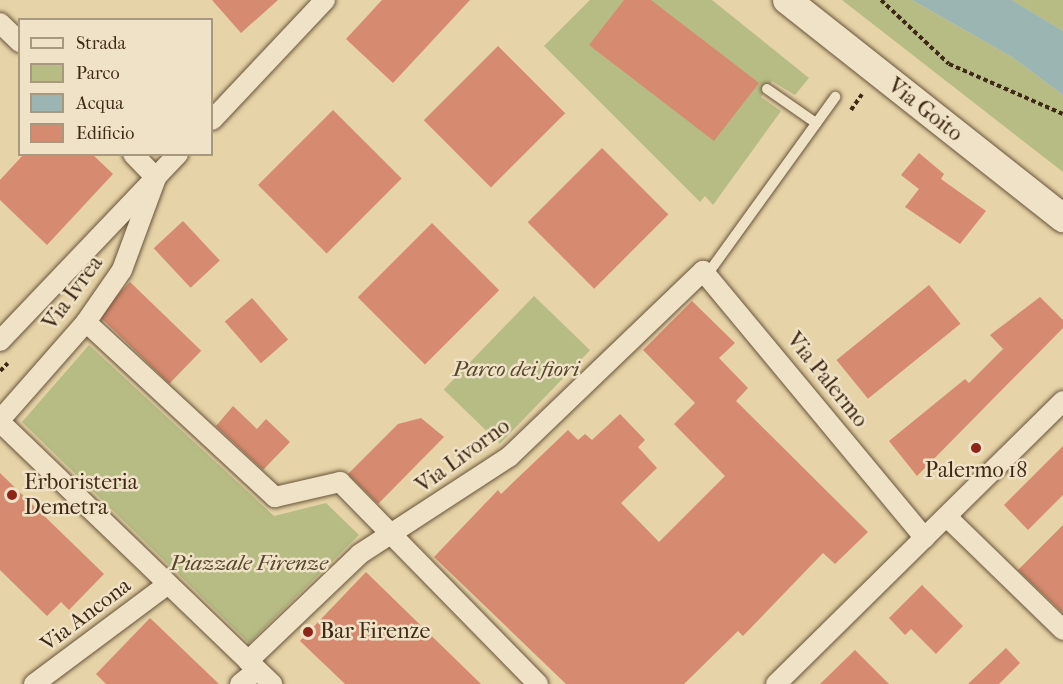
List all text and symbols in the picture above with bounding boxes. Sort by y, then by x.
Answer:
legend [18,18,213,156]
text: Strada [76,33,126,54]
text: Parco [76,63,120,84]
street label: Via Goito [882,73,968,147]
text: Acqua [76,93,123,114]
text: Edificio [76,123,134,144]
street label: Via Ivrea [37,251,109,335]
street label: Via Palermo [781,327,873,433]
park label: Parco dei fiori [453,357,579,383]
street label: Via Livorno [411,413,515,499]
marker: Palermo 18 [969,441,983,455]
place label: Palermo 18 [925,458,1027,484]
place label: Erboristeria Demetra [24,469,138,520]
marker: Erboristeria Demetra [5,488,19,502]
park label: Piazzale Firenze [170,551,328,577]
street label: Via Ancona [36,572,136,658]
place label: Bar Firenze [320,619,430,645]
marker: Bar Firenze [301,625,315,639]

